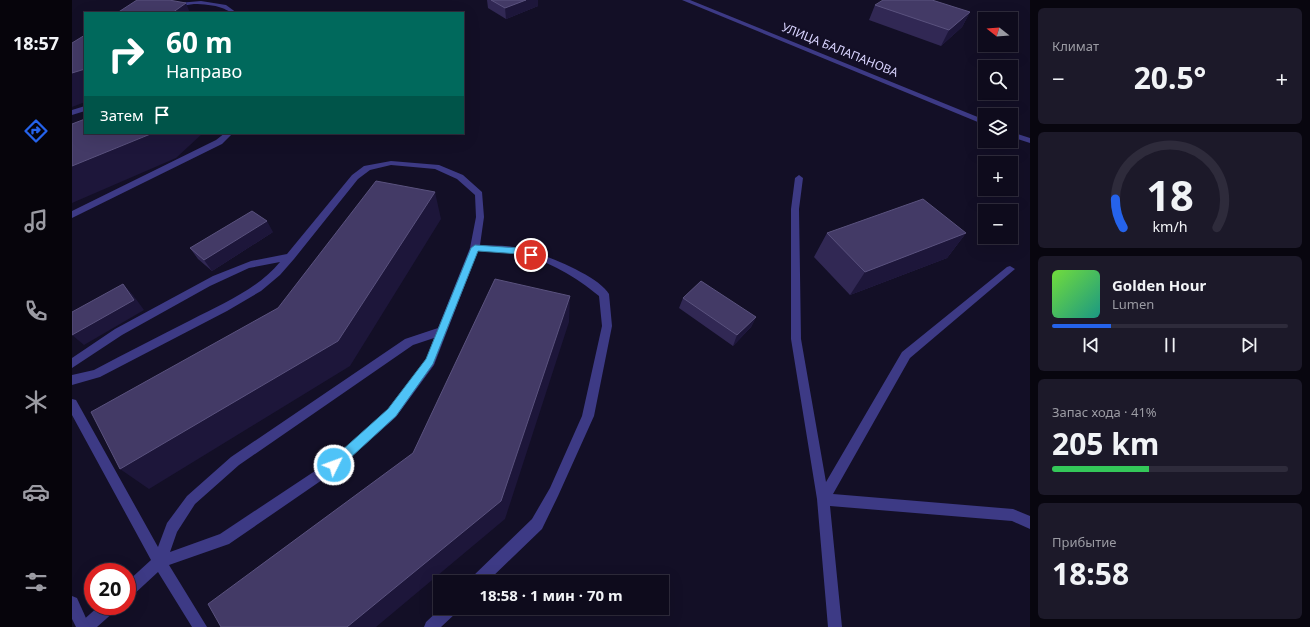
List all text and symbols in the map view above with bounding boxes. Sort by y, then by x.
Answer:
north arrow [978,12,1018,52]
map controls [978,12,1018,244]
street label: УЛИЦА БАЛАПАНОВА [779,18,901,81]
text: 60 m [166,23,233,61]
icon: right [100,28,152,80]
text: 18:57 [13,31,59,55]
text: Климат [1052,37,1099,55]
text: 20.5° [1134,57,1206,98]
text: Направо [166,59,242,83]
button: search [978,60,1018,100]
text: − [1052,63,1065,93]
text: + [1275,63,1288,93]
icon: arrive [151,104,173,126]
text: Затем [100,105,143,125]
button: layers [978,108,1018,148]
icon: directions [22,117,50,145]
button: + [978,156,1018,196]
text: 18 [1146,166,1194,222]
button: − [978,204,1018,244]
icon: music [22,207,50,235]
text: km/h [1152,216,1188,235]
pin [514,238,548,272]
icon: arrive [520,244,542,266]
text: Golden Hour [1112,275,1206,295]
text: Lumen [1112,295,1154,313]
icon: phone [22,297,50,325]
icon: previous [1080,334,1102,356]
icon: pause [1159,334,1181,356]
icon: next [1238,334,1260,356]
icon: climate [22,388,50,416]
text: Запас хода · 41% [1052,403,1157,421]
text: 205 km [1052,423,1159,464]
position arrow [313,444,355,486]
icon: car [22,478,50,506]
text: Прибытие [1052,533,1116,551]
text: 18:58 [1052,553,1129,594]
speed limit sign: 20 [84,563,136,615]
icon: filters [22,568,50,596]
text: 18:58 · 1 мин · 70 m [479,585,623,605]

